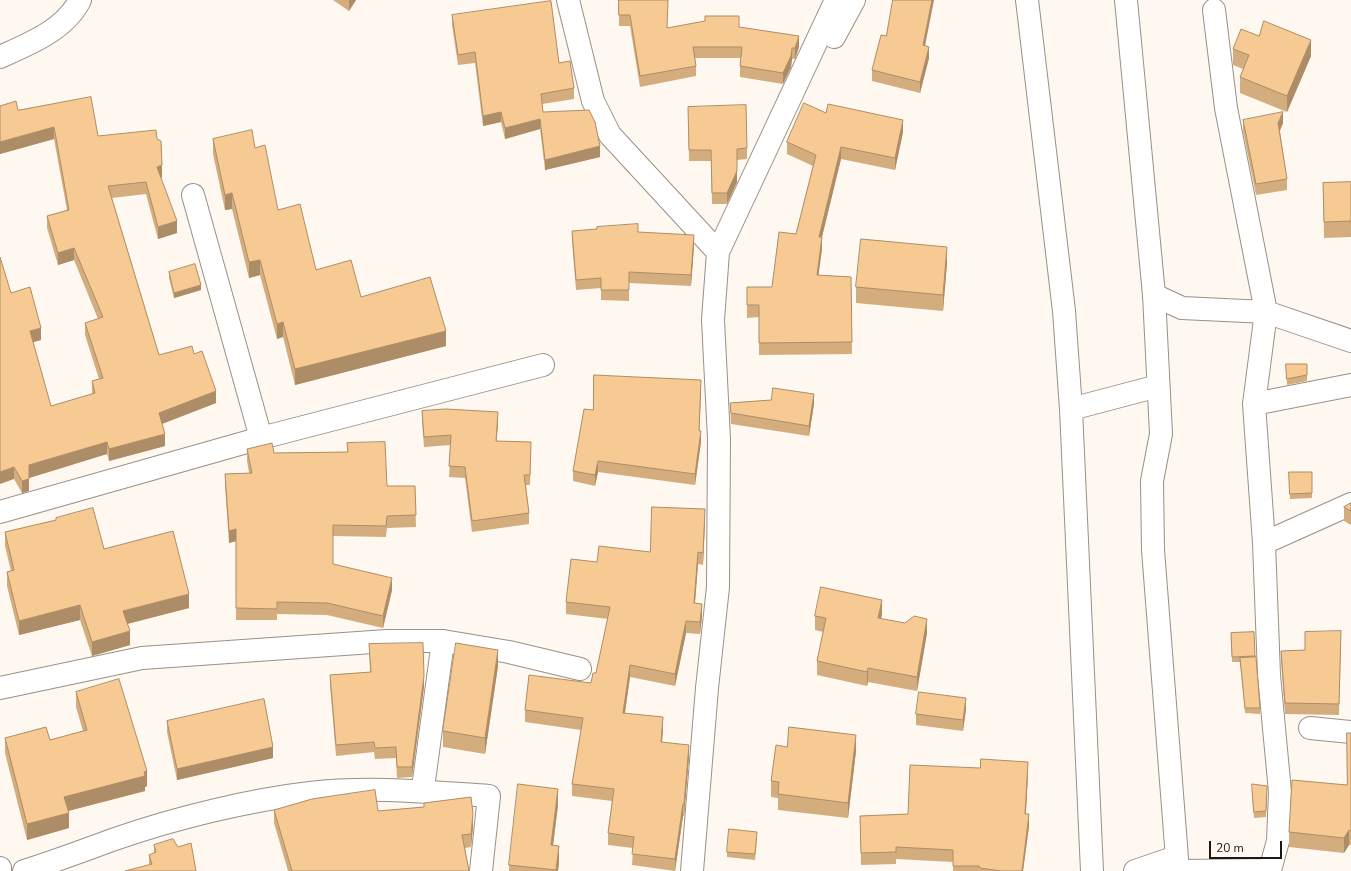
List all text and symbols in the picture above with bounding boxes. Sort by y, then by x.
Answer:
scale bar [1211,833,1284,859]
text: 20 m [1216,840,1244,856]

